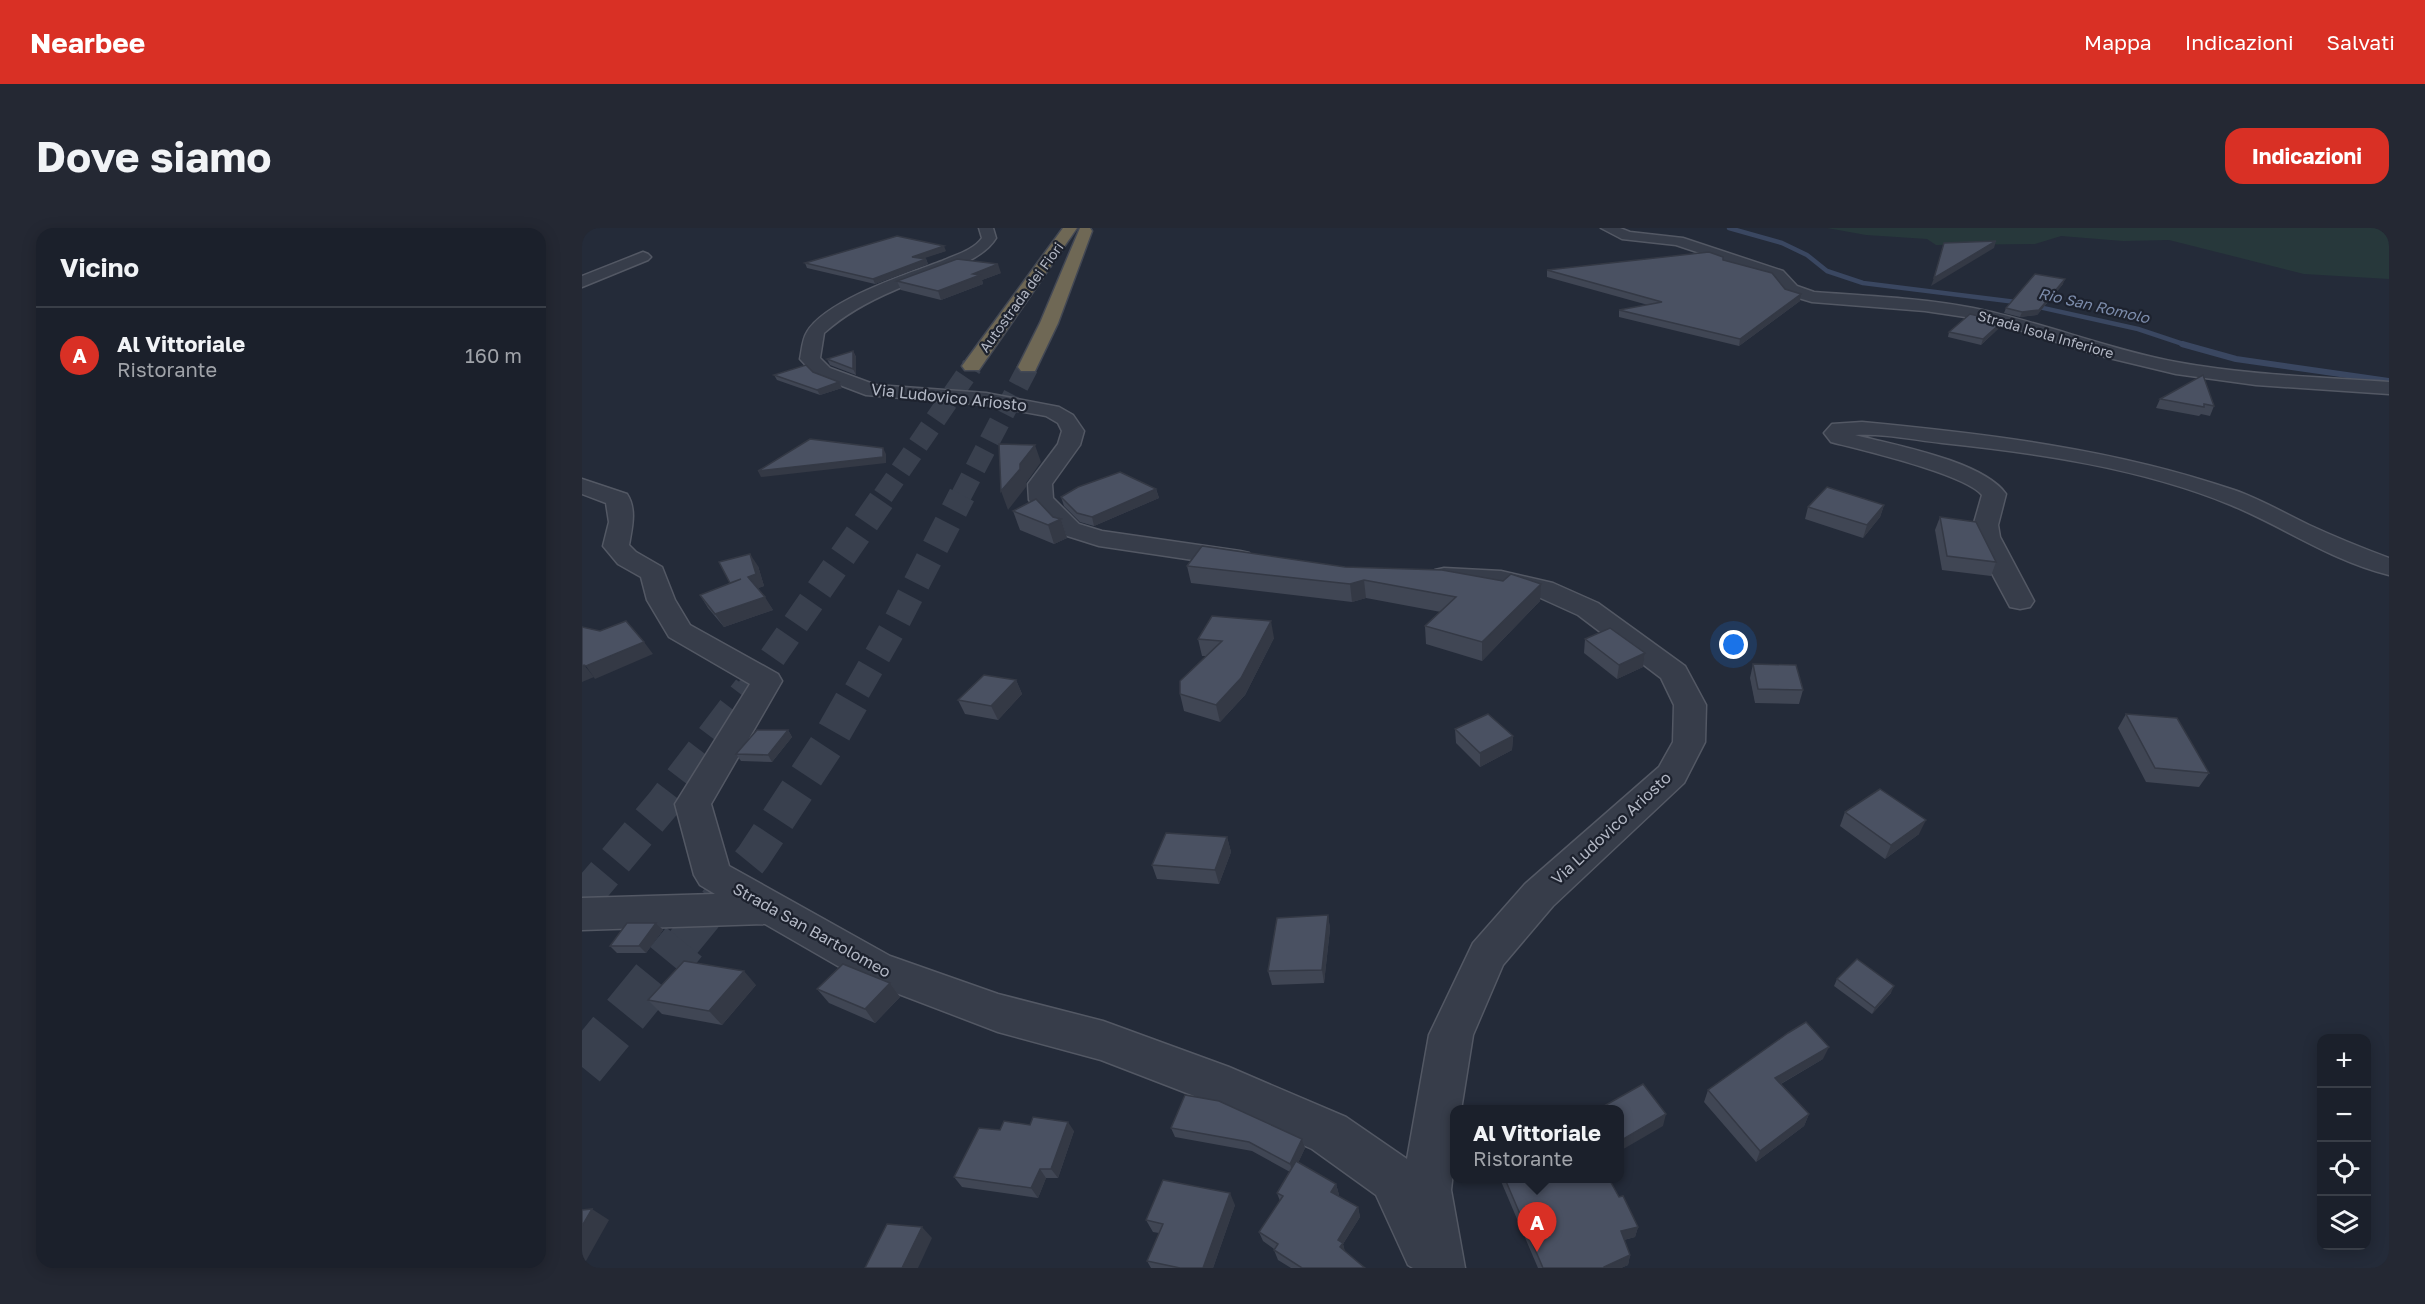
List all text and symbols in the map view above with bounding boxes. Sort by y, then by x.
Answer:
text: Nearbee [30,26,145,59]
text: Mappa [2084,29,2152,55]
text: Indicazioni [2185,29,2294,55]
text: Salvati [2327,29,2395,55]
button: Indicazioni [2225,128,2389,184]
text: Dove siamo [36,131,271,181]
street label: Autostrada dei Fiori [975,239,1067,355]
text: Vicino [60,252,139,283]
water label: Rio San Romolo [2037,284,2152,327]
street label: Strada Isola Inferiore [1976,306,2116,362]
text: Al Vittoriale [117,330,245,357]
text: A [72,343,87,367]
text: 160 m [465,343,522,367]
text: Ristorante [117,357,217,381]
street label: Via Ludovico Ariosto [870,379,1028,415]
your location [1719,630,1748,659]
street label: Via Ludovico Ariosto [1547,767,1675,889]
street label: Strada San Bartolomeo [730,878,894,982]
map controls [2317,1034,2371,1250]
button: + [2317,1034,2371,1088]
button: − [2317,1088,2371,1142]
popup [1450,1105,1624,1183]
text: Al Vittoriale [1473,1119,1601,1146]
button: locate [2317,1142,2371,1196]
text: Ristorante [1473,1146,1573,1170]
button: layers [2317,1196,2371,1250]
pin: A [1518,1202,1556,1252]

